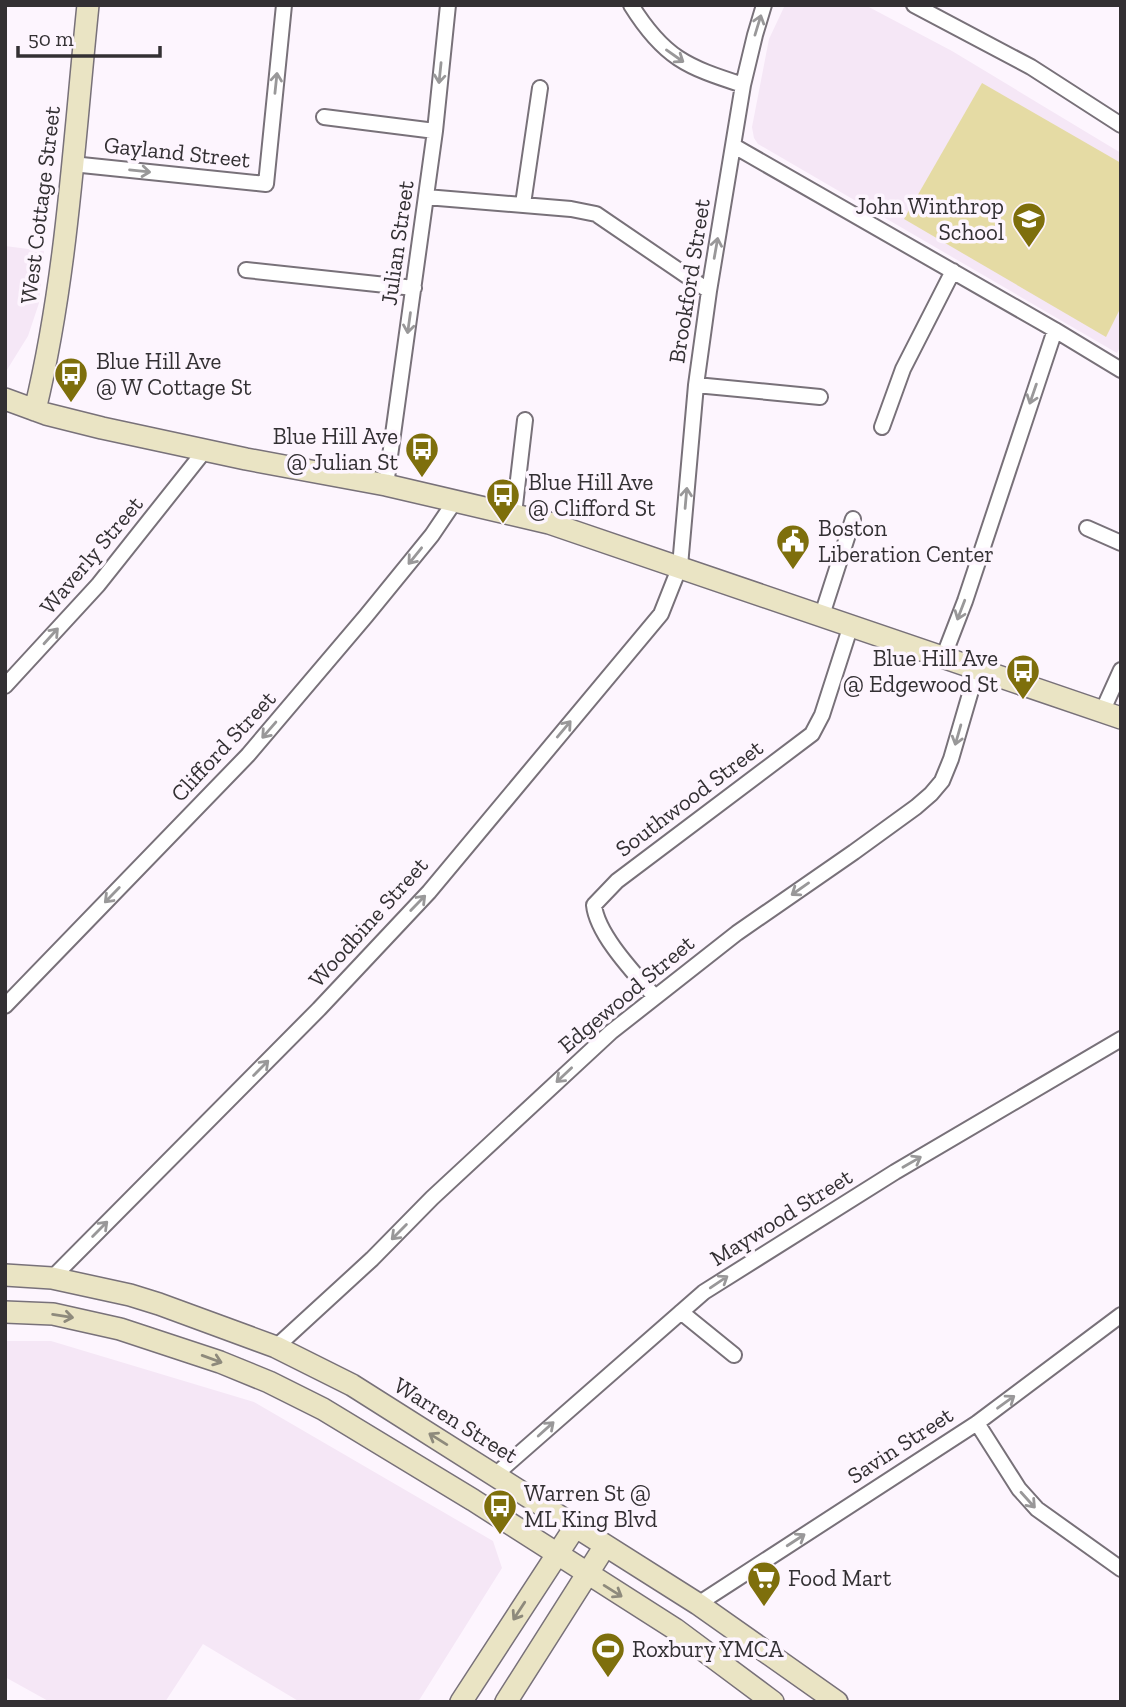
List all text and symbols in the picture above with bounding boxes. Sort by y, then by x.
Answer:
scale bar [18,14,159,58]
one-way arrow [752,14,765,36]
text: 50 m [28,26,74,51]
one-way arrow [665,49,684,63]
one-way arrow [433,61,446,84]
one-way arrow [269,72,282,95]
street label: West Cottage Street [14,104,66,306]
street label: Gayland Street [103,130,252,174]
one-way arrow [128,165,151,178]
street label: Julian Street [374,178,420,307]
place label: John Winthrop School [856,192,1004,246]
street label: Brookford Street [662,196,716,365]
school or university icon: John Winthrop School [1010,200,1048,249]
one-way arrow [710,237,723,260]
one-way arrow [402,311,415,334]
place label: Blue Hill Ave @ W Cottage St [96,347,252,401]
bus stop icon: Blue Hill Ave @ W Cottage St [52,355,90,404]
one-way arrow [1026,383,1038,405]
place label: Blue Hill Ave @ Julian St [273,422,398,476]
bus stop icon: Blue Hill Ave @ Julian St [403,430,441,479]
place label: Blue Hill Ave @ Clifford St [528,468,656,522]
bus stop icon: Blue Hill Ave @ Clifford St [484,476,522,525]
one-way arrow [680,488,693,510]
street label: Waverly Street [33,490,149,620]
place label: Boston Liberation Center [818,514,994,568]
public building icon: Boston Liberation Center [774,522,812,571]
one-way arrow [407,546,423,564]
one-way arrow [954,598,966,620]
one-way arrow [43,628,60,645]
place label: Blue Hill Ave @ Edgewood St [843,644,998,698]
bus stop icon: Blue Hill Ave @ Edgewood St [1004,652,1042,701]
street label: Clifford Street [165,684,282,807]
one-way arrow [556,720,572,738]
one-way arrow [261,721,277,739]
one-way arrow [951,724,964,746]
street label: Southwood Street [610,733,769,863]
street label: Woodbine Street [302,851,434,993]
one-way arrow [791,882,810,896]
one-way arrow [104,886,121,903]
one-way arrow [409,895,426,912]
street label: Edgewood Street [552,929,700,1059]
one-way arrow [252,1060,269,1077]
one-way arrow [556,1067,573,1084]
one-way arrow [902,1155,922,1169]
street label: Maywood Street [705,1162,857,1272]
one-way arrow [92,1221,109,1238]
one-way arrow [391,1223,408,1240]
one-way arrow [709,1275,728,1289]
one-way arrow [51,1310,74,1323]
one-way arrow [201,1354,223,1366]
street label: Warren Street [389,1371,523,1469]
one-way arrow [996,1395,1015,1409]
street label: Savin Street [842,1400,958,1489]
one-way arrow [537,1421,555,1437]
one-way arrow [428,1431,448,1445]
place label: Warren St @ ML King Blvd [524,1479,658,1533]
bus stop icon: Warren St @ ML King Blvd [481,1487,519,1536]
one-way arrow [1020,1491,1037,1508]
one-way arrow [786,1533,805,1548]
supermarket icon: Food Mart [745,1559,783,1608]
place label: Food Mart [788,1564,892,1592]
one-way arrow [603,1583,622,1598]
one-way arrow [511,1601,525,1621]
sports icon: Roxbury YMCA [589,1630,627,1679]
place label: Roxbury YMCA [632,1635,785,1663]

